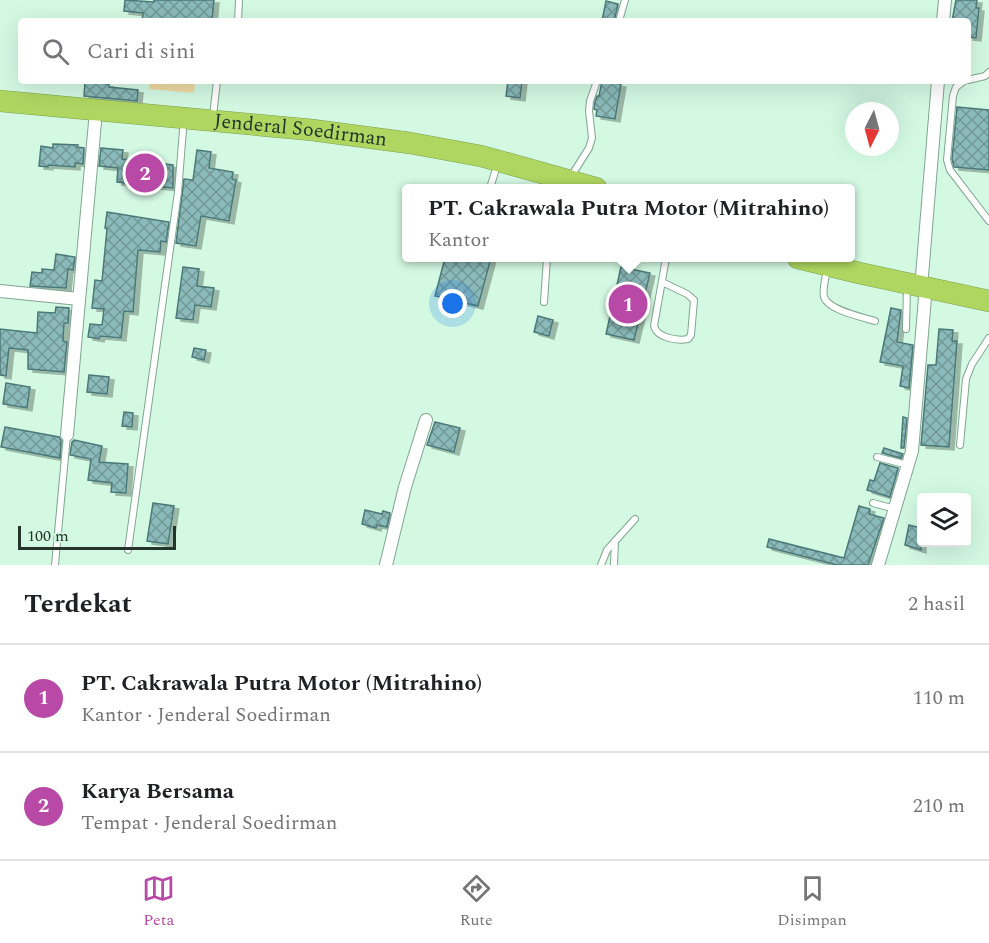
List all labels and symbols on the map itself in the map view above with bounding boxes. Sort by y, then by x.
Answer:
north arrow [845,102,899,156]
street label: Jenderal Soedirman [213,106,389,155]
pin: 2 [126,150,164,195]
pin: 1 [608,282,648,326]
your location [438,289,467,318]
scale bar [18,523,176,550]

